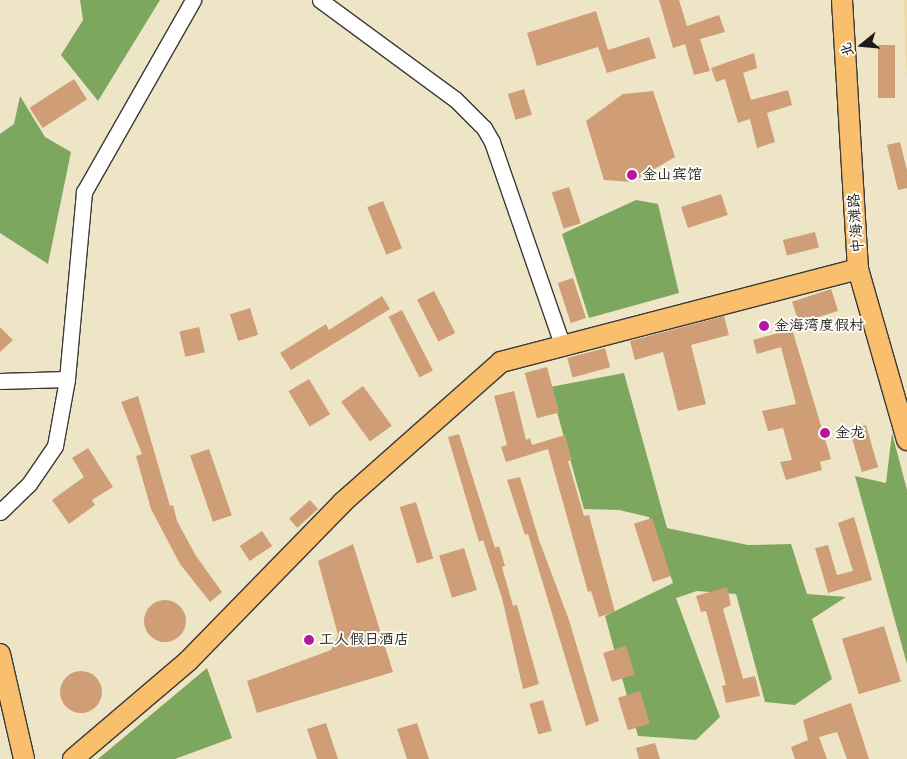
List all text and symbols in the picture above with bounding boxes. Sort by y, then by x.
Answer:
north arrow [837,20,887,70]
text: 北 [833,39,861,60]
place label: 金山宾馆 [642,166,702,184]
marker: 金山宾馆 [626,169,638,181]
street label: 中海滩路 [845,192,867,254]
place label: 金海湾度假村 [774,317,864,335]
marker: 金海湾度假村 [758,320,770,332]
place label: 金龙 [835,424,865,442]
marker: 金龙 [819,427,831,439]
place label: 工人假日酒店 [319,631,409,649]
marker: 工人假日酒店 [303,634,315,646]

